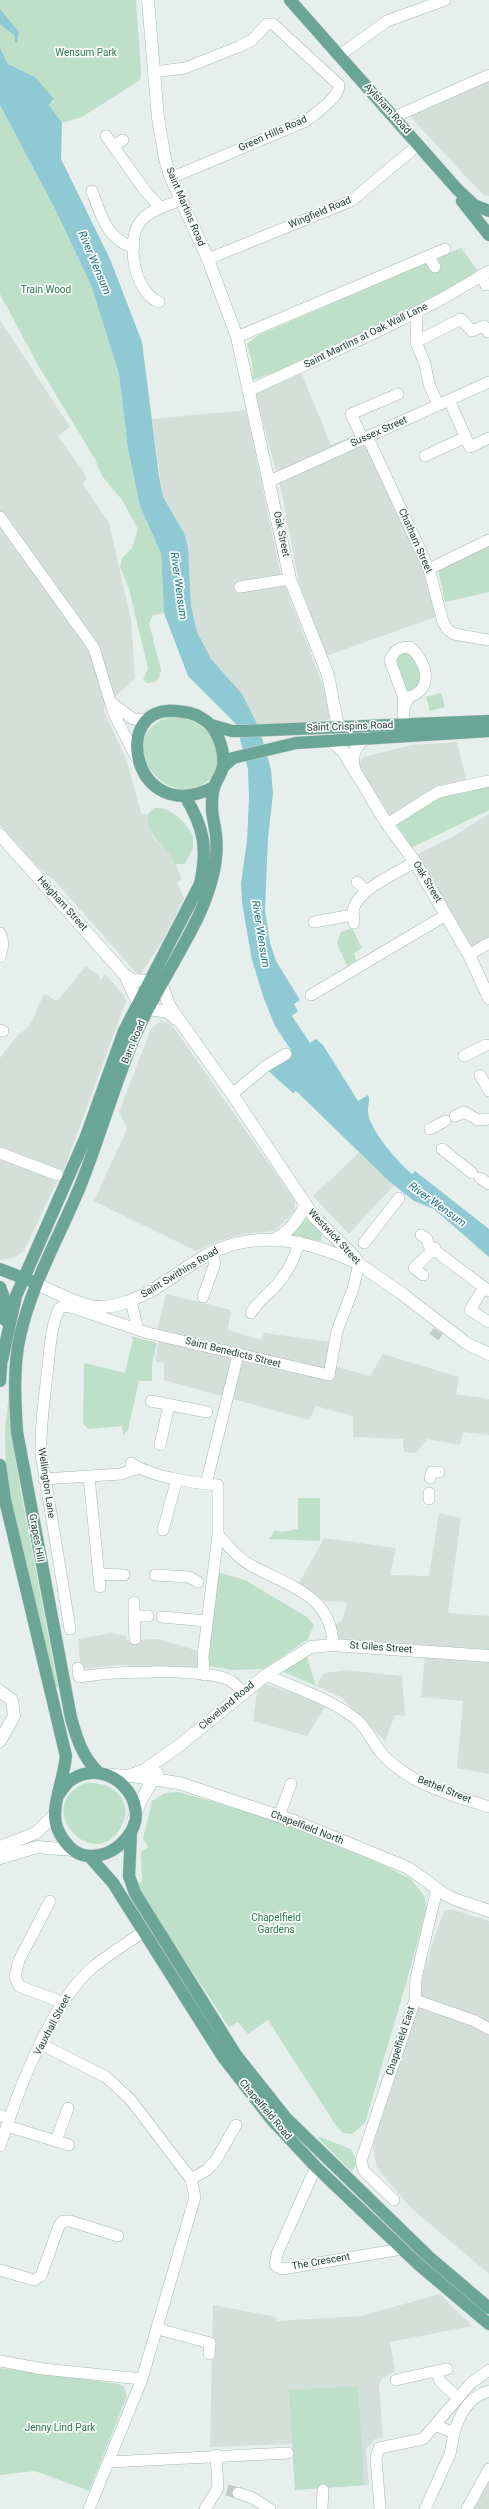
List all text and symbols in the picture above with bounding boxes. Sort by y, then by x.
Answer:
park label: Wensum Park [55,47,117,59]
street label: Aylsham Road [361,81,413,137]
street label: Green Hills Road [237,114,309,154]
street label: Saint Martins Road [163,166,207,248]
street label: Wingfield Road [287,194,353,232]
water label: River Wensum [75,229,113,297]
park label: Train Wood [21,284,71,296]
street label: Saint Martins at Oak Wall Lane [302,301,430,371]
street label: Sussex Street [349,414,409,450]
street label: Chatham Street [395,507,435,575]
street label: Oak Street [270,510,292,558]
water label: River Wensum [167,551,189,621]
street label: Saint Crispins Road [306,719,394,735]
street label: Oak Street [410,859,444,905]
street label: Heigham Street [34,874,90,934]
water label: River Wensum [248,899,272,969]
street label: Barn Road [119,1018,149,1066]
water label: River Wensum [406,1180,468,1230]
street label: Westwick Street [305,1207,363,1267]
street label: Saint Swithins Road [139,1245,221,1301]
street label: Saint Benedicts Street [184,1335,282,1371]
street label: Wellington Lane [35,1447,57,1519]
street label: Grapes Hill [26,1513,46,1563]
street label: St Giles Street [349,1640,413,1656]
street label: Cleveland Road [197,1679,257,1733]
street label: Bethel Street [415,1774,473,1806]
street label: Chapelfield North [269,1809,345,1847]
park label: Chapelfield Gardens [251,1912,301,1936]
street label: Vauxhall Street [32,1993,74,2057]
street label: Chapelfield East [384,2005,418,2077]
street label: Chapelfield Road [236,2077,294,2143]
street label: The Crescent [291,2251,351,2273]
park label: Jenny Lind Park [25,2422,95,2434]

